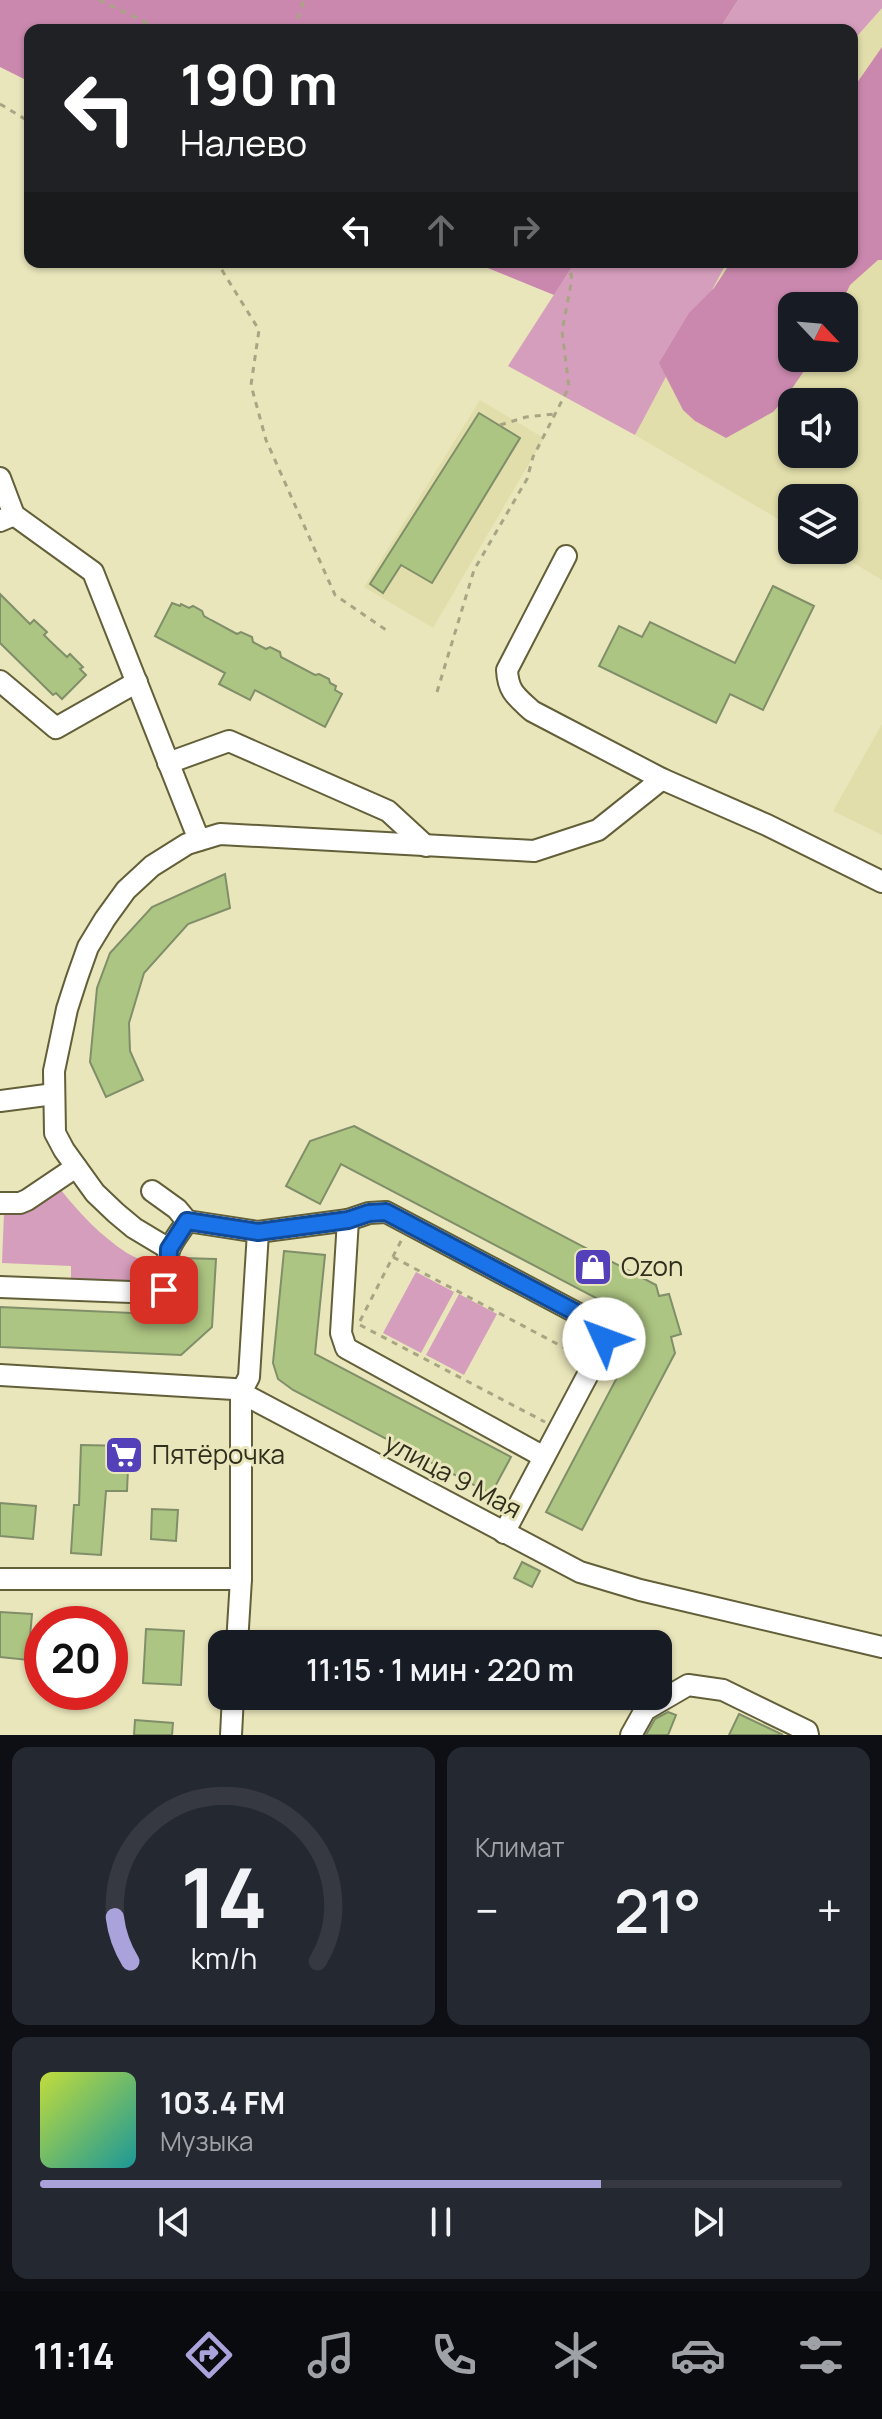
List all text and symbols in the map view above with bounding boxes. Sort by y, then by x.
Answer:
text: 190 m [180,45,338,122]
icon: left [48,56,152,160]
text: Налево [180,118,307,167]
icon: left [335,208,379,252]
icon: ahead [419,208,463,252]
icon: right [503,208,547,252]
north arrow [778,292,858,372]
map controls [778,292,858,564]
button: sound [778,388,858,468]
button: layers [778,484,858,564]
shop icon: Ozon [572,1246,614,1288]
place label: Ozon [621,1248,683,1284]
pin [130,1256,198,1324]
icon: arrive [142,1268,186,1312]
position arrow [562,1297,646,1381]
street label: улица 9 Мая [379,1424,528,1526]
supermarket icon: Пятёрочка [103,1434,145,1476]
place label: Пятёрочка [152,1436,285,1472]
speed limit sign: 20 [24,1606,128,1710]
text: 11:15 · 1 мин · 220 m [306,1649,574,1690]
text: Климат [475,1829,565,1865]
text: 14 [180,1839,267,1953]
text: 21° [614,1869,701,1951]
text: − [475,1880,499,1940]
text: + [817,1880,842,1940]
text: km/h [190,1939,257,1978]
text: 103.4 FM [160,2082,285,2123]
text: Музыка [160,2123,254,2159]
icon: previous [152,2200,196,2244]
icon: pause [419,2200,463,2244]
icon: next [686,2200,730,2244]
icon: directions [181,2327,237,2383]
icon: music [303,2327,359,2383]
icon: phone [426,2327,482,2383]
icon: climate [548,2327,604,2383]
icon: car [670,2327,726,2383]
icon: filters [793,2327,849,2383]
text: 11:14 [33,2331,115,2380]

